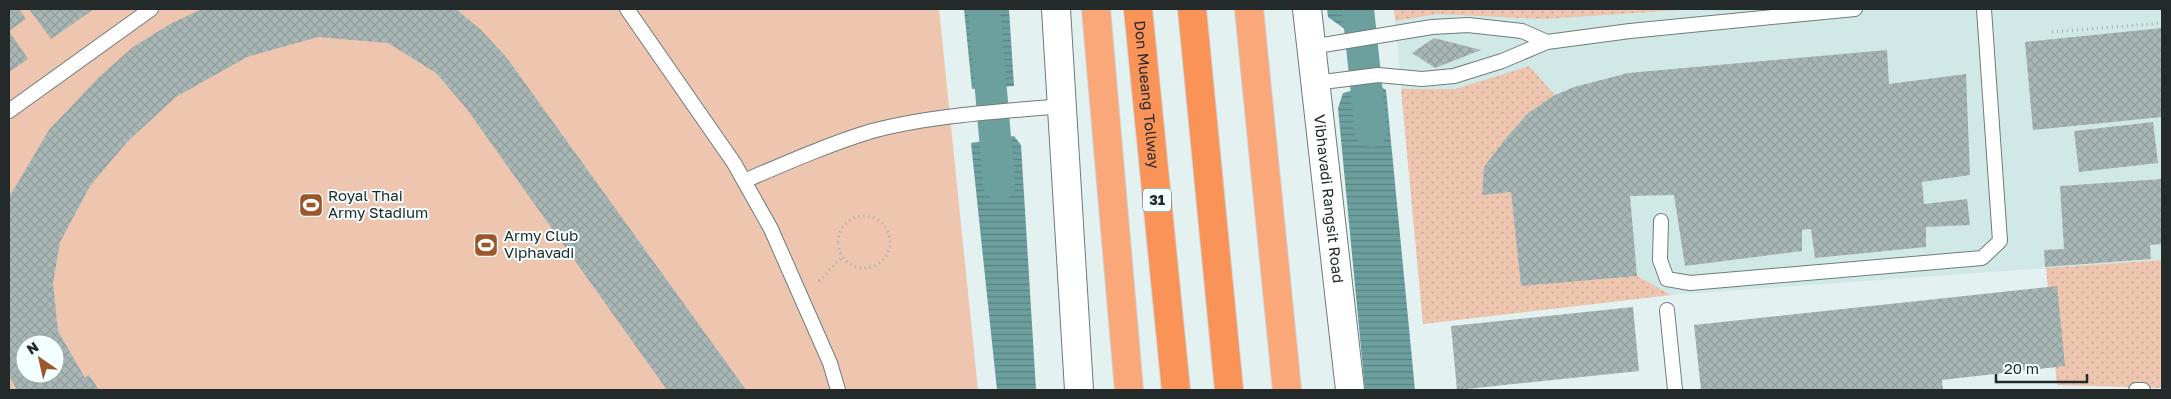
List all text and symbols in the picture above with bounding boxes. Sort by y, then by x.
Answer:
street label: Don Mueang Tollway [1131,20,1164,170]
street label: Vibhavadi Rangsit Road [1311,113,1348,284]
place label: Royal Thai Army Stadium [328,186,428,221]
road number: 31 [1143,188,1171,212]
sports icon: Royal Thai Army Stadium [298,192,324,218]
place label: Army Club Viphavadi [504,226,578,261]
sports icon: Army Club Viphavadi [473,232,499,258]
north arrow [15,334,65,384]
text: N [23,338,42,358]
scale bar [1996,352,2087,384]
text: 20 m [2004,359,2039,377]

